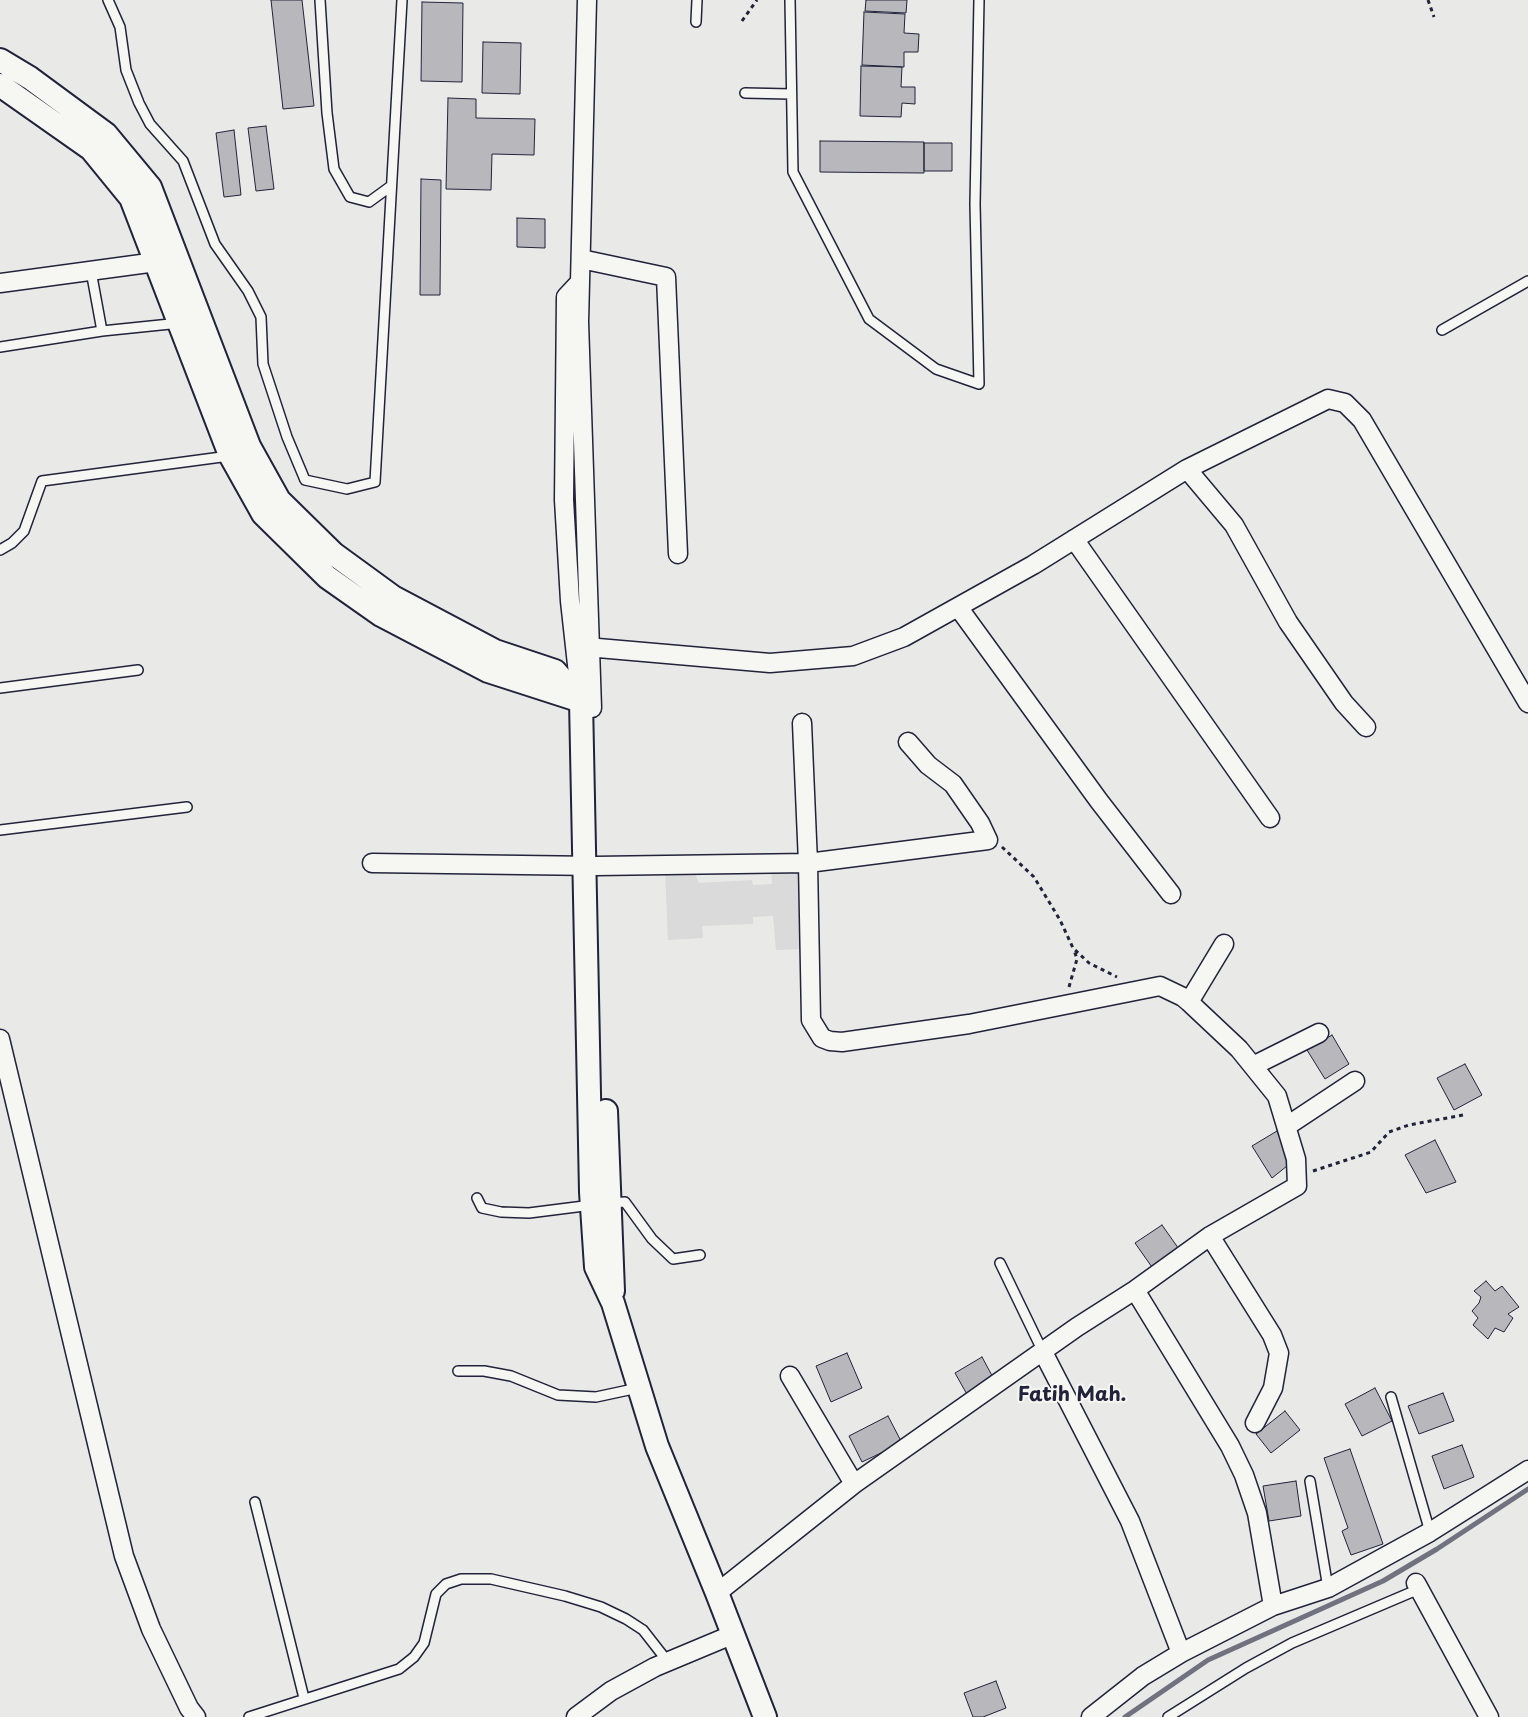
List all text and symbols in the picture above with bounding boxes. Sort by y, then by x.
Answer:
district label: Fatih Mah. [1018,1383,1126,1407]

